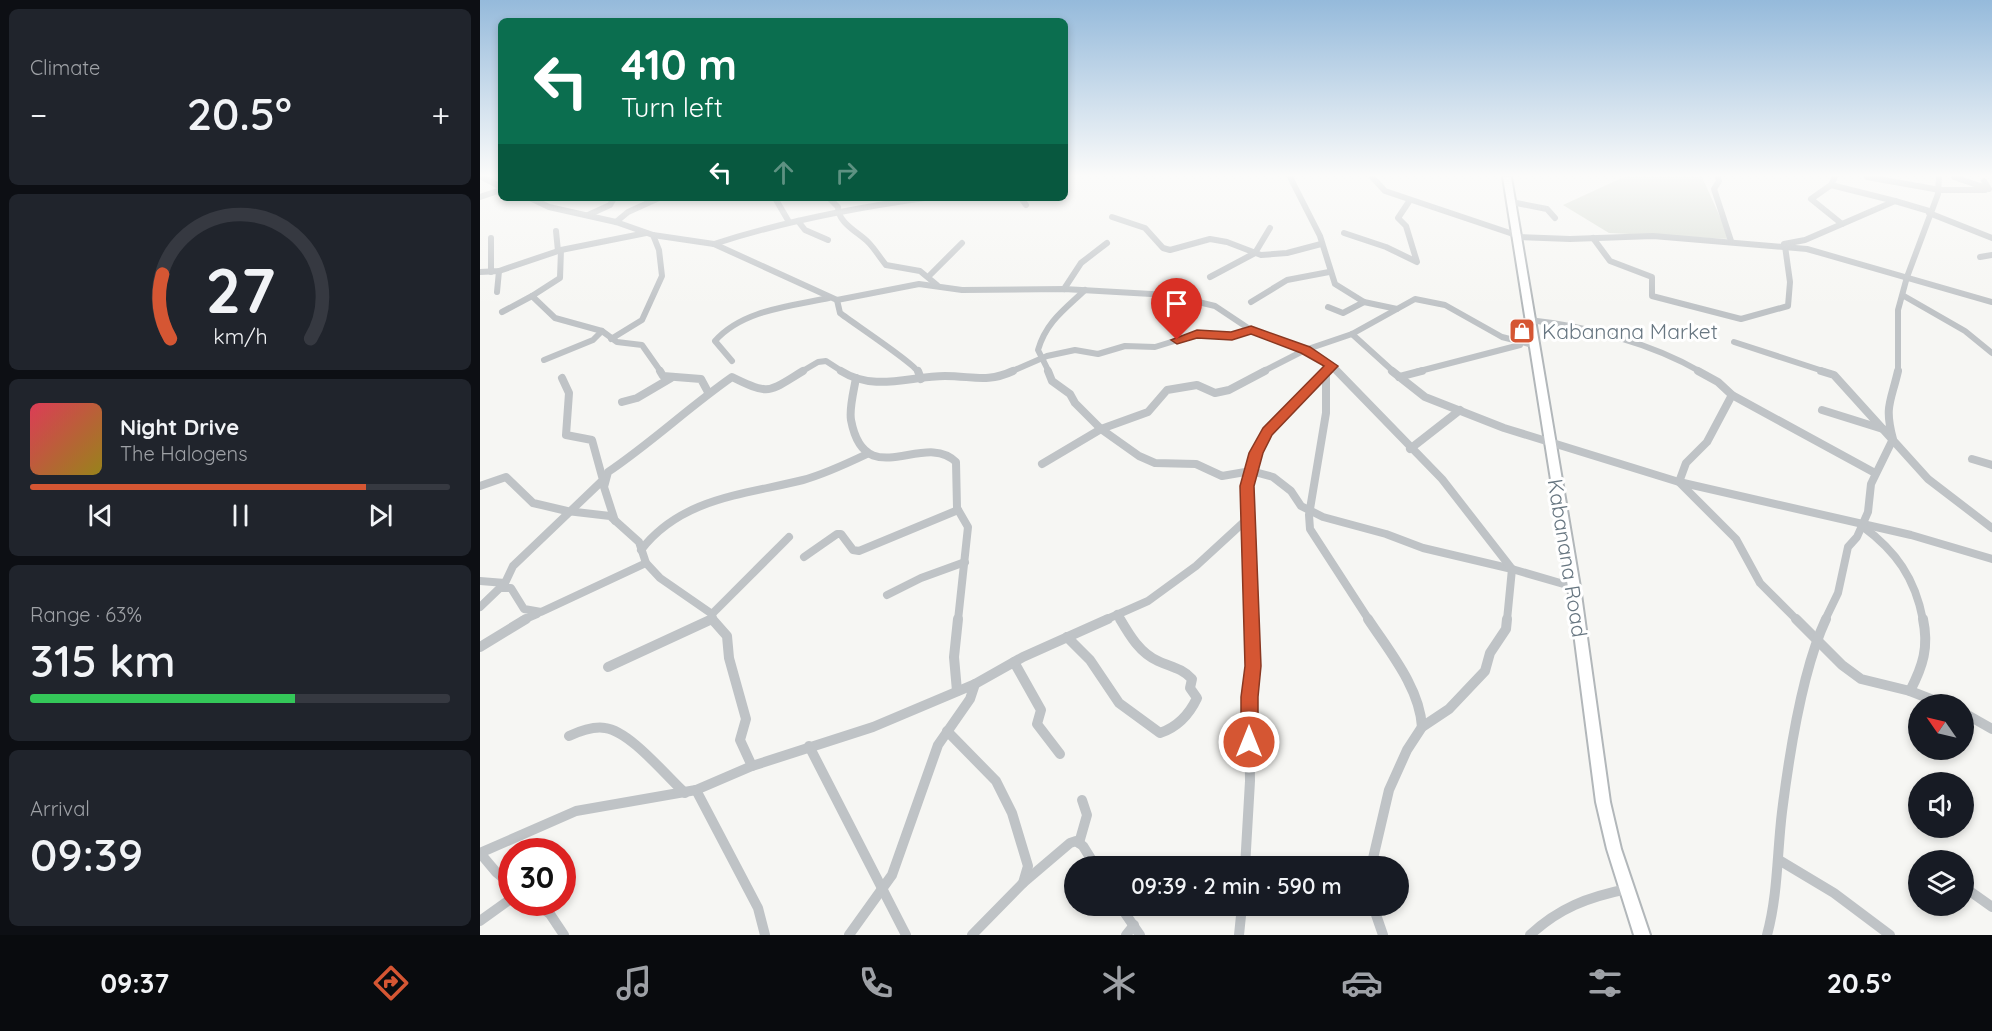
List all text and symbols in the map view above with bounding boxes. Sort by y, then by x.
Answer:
text: 410 m [621,38,737,91]
icon: left [522,42,600,120]
text: Climate [30,55,100,80]
text: 20.5° [187,85,292,141]
text: Turn left [621,90,723,124]
text: − [30,94,47,135]
text: + [431,94,450,135]
icon: left [704,156,737,189]
icon: ahead [767,156,800,189]
icon: right [830,156,863,189]
text: 27 [205,251,275,329]
pin [1151,278,1202,340]
icon: arrive [1160,287,1193,320]
shop icon: Kabanana Market [1507,316,1537,346]
place label: Kabanana Market [1542,318,1718,344]
text: km/h [213,324,267,350]
text: Night Drive [120,413,239,441]
text: The Halogens [120,441,248,466]
street label: Kabanana Road [1543,477,1593,639]
icon: previous [84,499,117,532]
icon: pause [224,499,257,532]
icon: next [364,499,397,532]
text: Range · 63% [30,602,142,627]
text: 315 km [30,632,176,688]
north arrow [1908,694,1974,760]
map controls [1908,694,1974,916]
position arrow [1217,710,1281,774]
button: sound [1908,772,1974,838]
text: Arrival [30,796,90,821]
text: 09:39 [30,826,143,882]
speed limit sign: 30 [498,838,576,916]
button: layers [1908,850,1974,916]
text: 09:39 · 2 min · 590 m [1131,872,1342,900]
icon: directions [370,962,412,1004]
icon: music [613,962,655,1004]
icon: phone [855,962,897,1004]
icon: climate [1098,962,1140,1004]
icon: car [1341,962,1383,1004]
icon: filters [1584,962,1626,1004]
text: 09:37 [100,966,169,1000]
text: 20.5° [1827,966,1892,1000]

